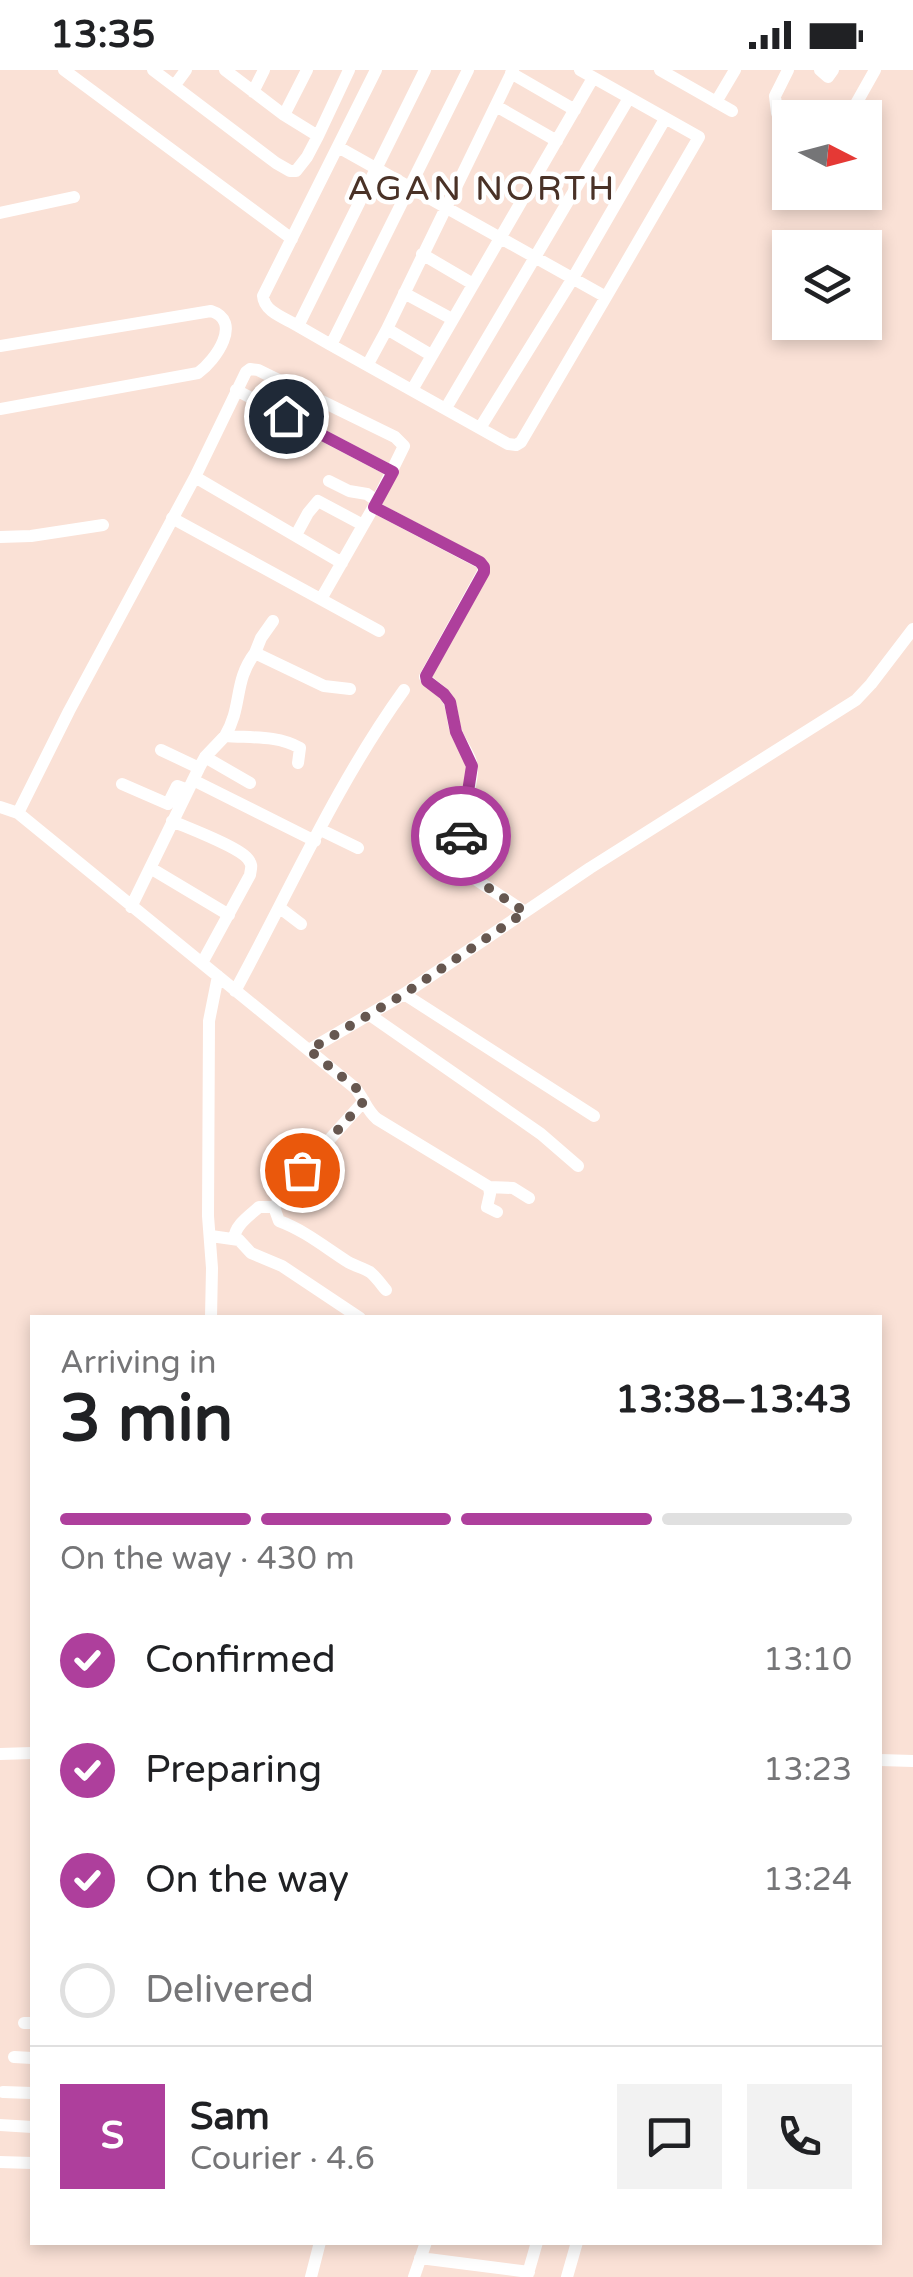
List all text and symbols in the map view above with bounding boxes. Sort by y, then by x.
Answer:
text: 13:35 [50,12,155,58]
north arrow [772,100,882,210]
map controls [772,100,882,340]
district label: AGAN NORTH [347,168,617,210]
button: layers [772,230,882,340]
pin [244,374,329,459]
icon: home [259,389,314,444]
courier [411,786,511,886]
icon: car [434,809,489,864]
pin [260,1128,345,1213]
icon: bag [275,1143,330,1198]
text: Arriving in [60,1344,217,1382]
text: 13:38–13:43 [615,1377,852,1423]
text: 3 min [60,1380,233,1459]
text: On the way · 430 m [60,1540,355,1578]
icon: check [60,1633,115,1688]
text: Confirmed [145,1637,336,1683]
text: 13:10 [763,1641,852,1679]
icon: check [60,1743,115,1798]
text: Preparing [145,1747,322,1793]
text: 13:23 [763,1751,852,1789]
icon: check [60,1853,115,1908]
text: On the way [145,1857,349,1903]
text: 13:24 [763,1861,852,1899]
text: Delivered [145,1967,314,2013]
button: chat [617,2084,722,2189]
button: phone [747,2084,852,2189]
text: Sam [190,2094,270,2140]
text: S [101,2113,124,2159]
text: Courier · 4.6 [190,2140,375,2178]

